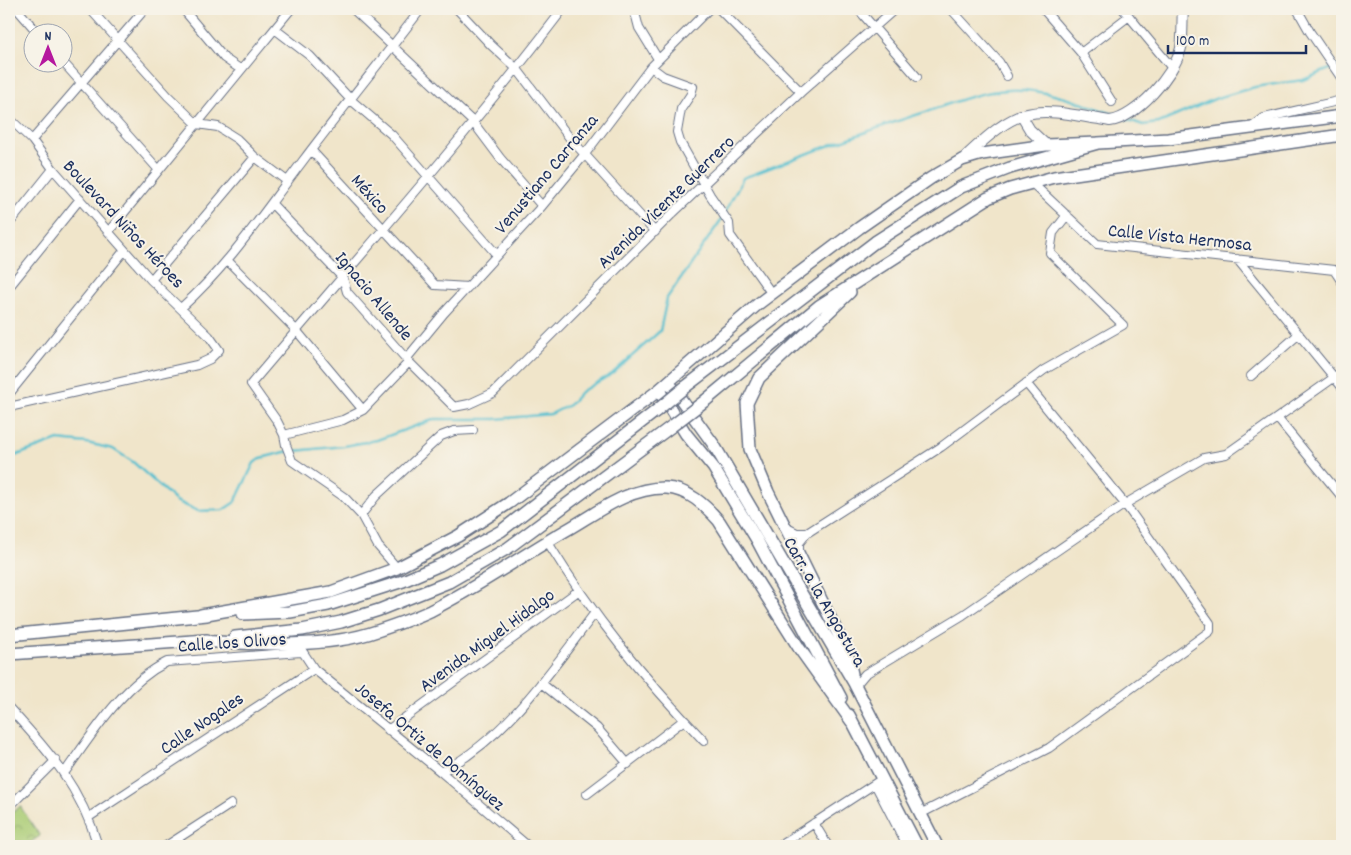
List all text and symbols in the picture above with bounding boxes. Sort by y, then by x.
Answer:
north arrow [22,22,72,72]
scale bar [1168,22,1306,54]
text: N [45,27,52,47]
text: 100 m [1176,31,1209,53]
street label: Venustiano Carranza [489,108,607,241]
street label: Avenida Vicente Guerrero [592,130,742,277]
street label: Boulevard Niños Héroes [55,155,190,296]
street label: México [343,169,394,221]
street label: Calle Vista Hermosa [1106,219,1254,261]
street label: Ignacio Allende [327,247,418,348]
street label: Carr. a la Angostura [775,533,872,674]
street label: Avenida Miguel Hidalgo [415,583,561,700]
street label: Calle los Olivos [177,627,287,662]
street label: Josefa Ortiz de Domínguez [348,677,510,819]
street label: Calle Nogales [156,687,250,763]

